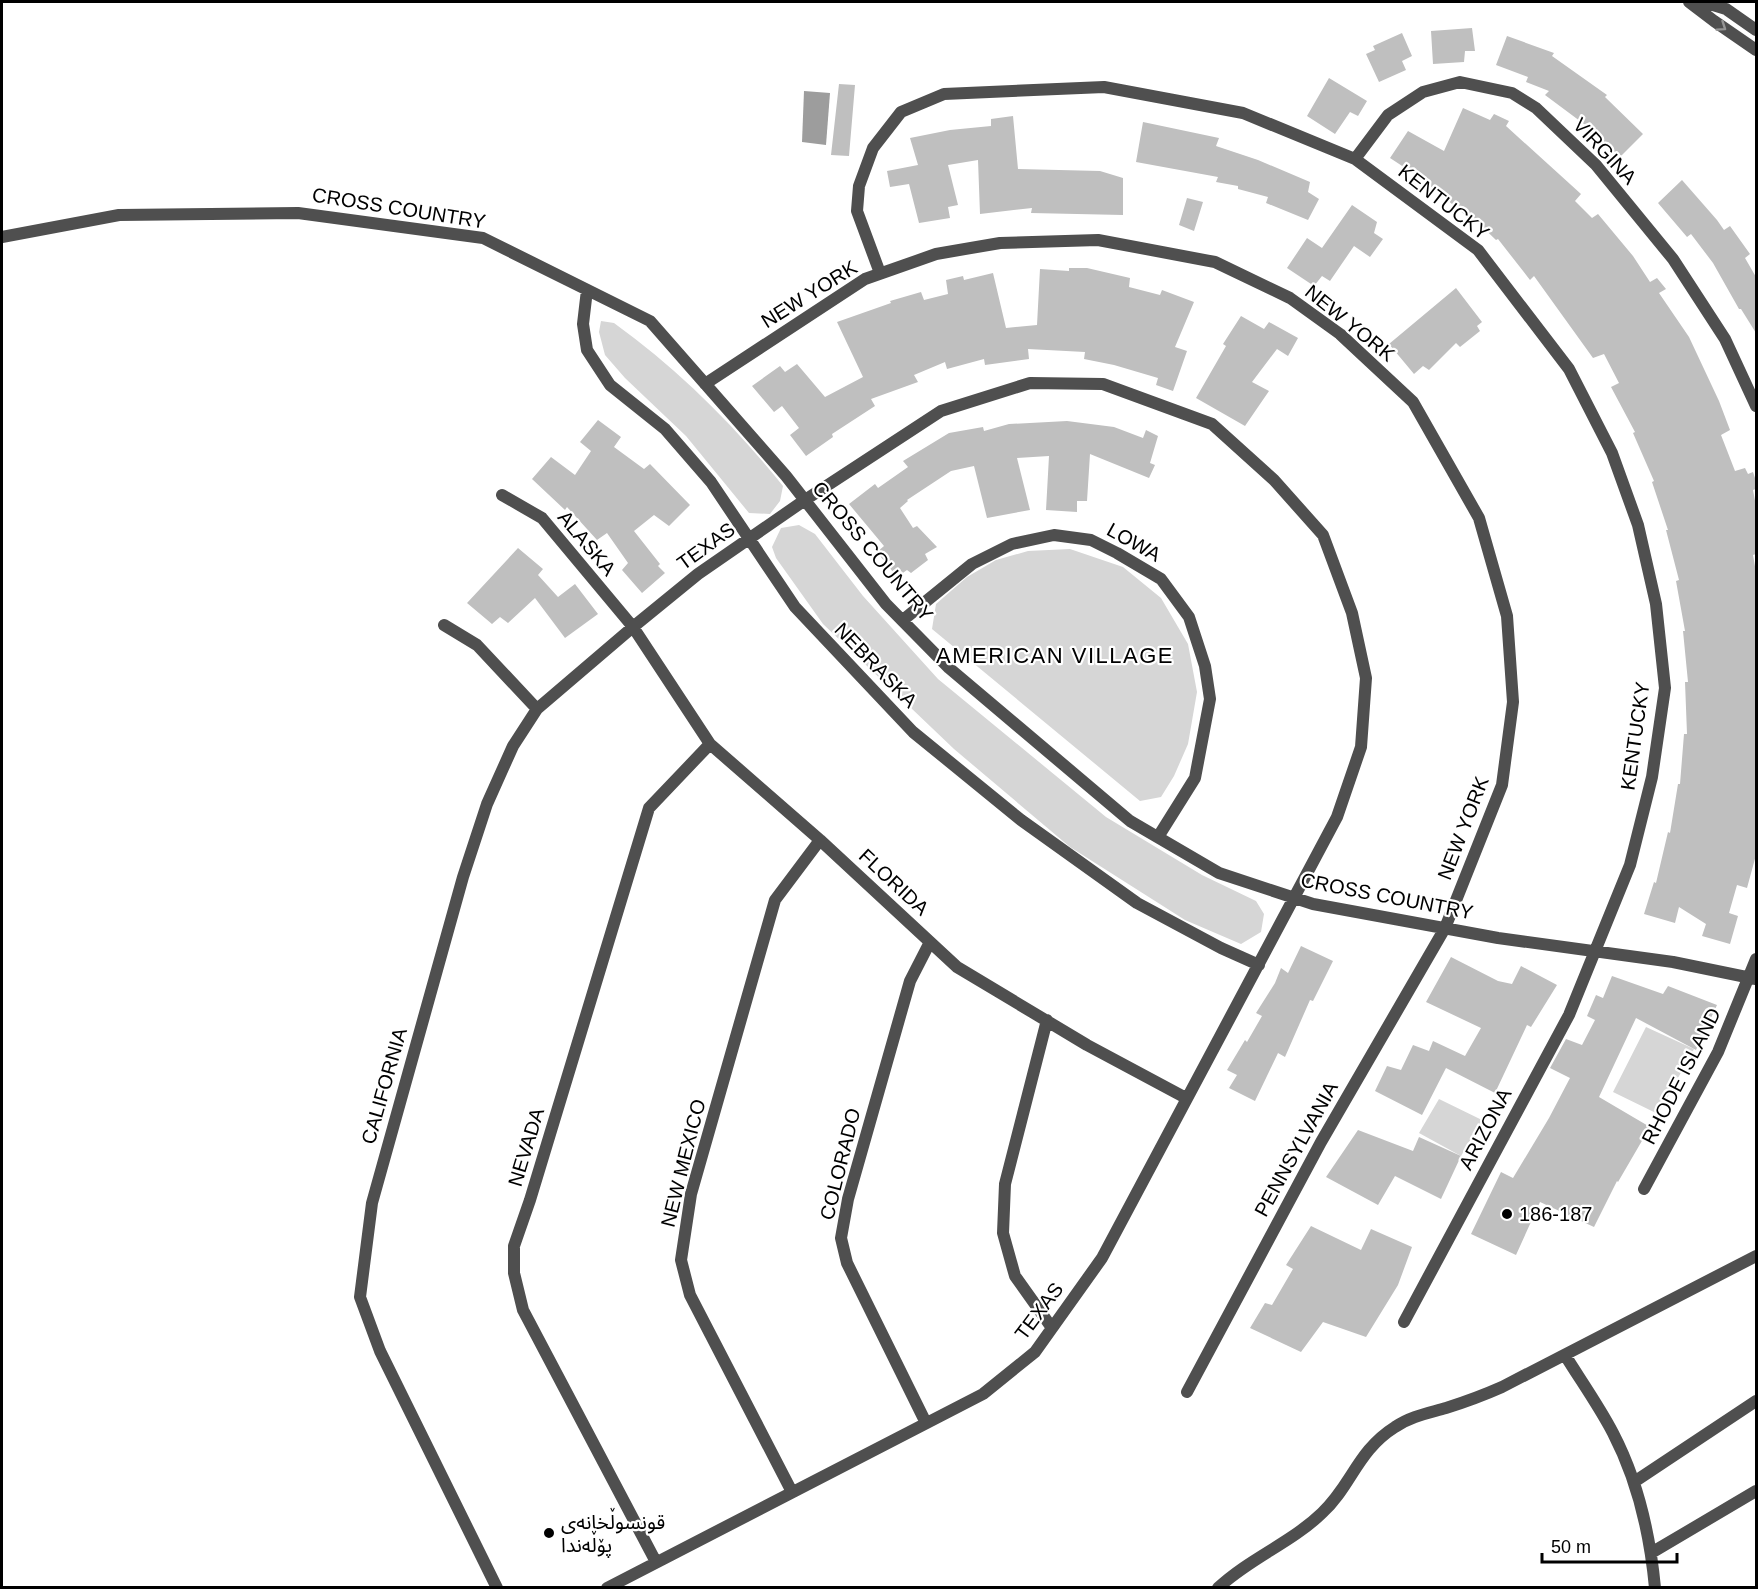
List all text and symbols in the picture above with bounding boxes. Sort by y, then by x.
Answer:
one-way arrow [1715,20,1726,31]
street label: VIRGINA [1569,113,1642,189]
street label: KENTUCKY [1394,160,1494,244]
street label: CROSS COUNTRY [311,183,487,233]
street label: NEW YORK [757,256,861,332]
street label: NEW YORK [1301,280,1400,366]
street label: CROSS COUNTRY [808,477,938,625]
street label: ALASKA [554,506,621,580]
street label: TEXAS [673,518,739,574]
street label: LOWA [1103,518,1165,566]
street label: NEBRASKA [830,618,922,712]
district label: AMERICAN VILLAGE [936,643,1174,668]
street label: KENTUCKY [1617,681,1653,791]
street label: NEW YORK [1433,773,1493,883]
street label: FLORIDA [855,844,934,920]
street label: CROSS COUNTRY [1299,868,1475,924]
street label: RHODE ISLAND [1637,1004,1725,1148]
street label: CALIFORNIA [357,1025,411,1147]
street label: PENNSYLVANIA [1250,1077,1342,1220]
street label: ARIZONA [1454,1084,1516,1173]
street label: NEW MEXICO [656,1097,710,1229]
street label: NEVADA [504,1105,549,1189]
street label: COLORADO [815,1106,865,1222]
place label: 186-187 [1519,1203,1592,1225]
marker: 186-187 [1500,1207,1514,1221]
street label: TEXAS [1010,1278,1068,1344]
place label: قونسوڵخانەی پۆڵەندا [561,1507,665,1558]
marker: قونسوڵخانەی پۆڵەندا [542,1526,556,1540]
scale bar [1542,1526,1677,1564]
text: 50 m [1551,1537,1591,1557]

